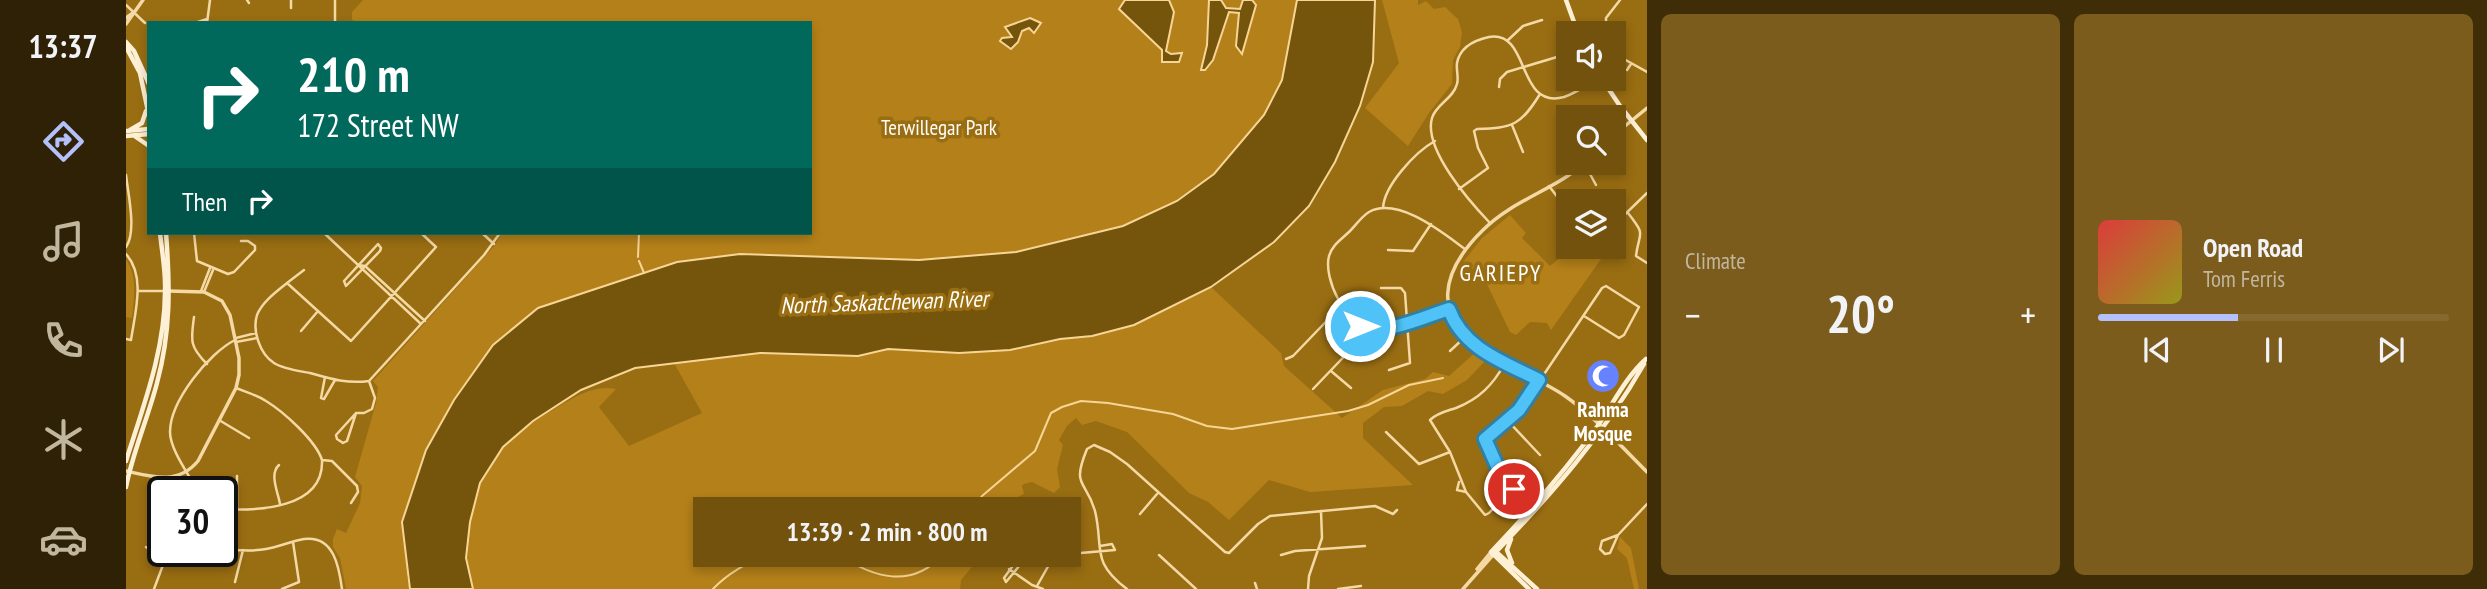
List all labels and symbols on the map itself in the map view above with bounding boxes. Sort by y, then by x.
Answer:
park label: Terwillegar Park [881,114,997,141]
district label: GARIEPY [1460,258,1542,287]
water label: North Saskatchewan River [780,283,992,320]
position arrow [1323,289,1397,363]
mosque icon: Rahma Mosque [1584,357,1622,395]
place label: Rahma Mosque [1574,396,1632,447]
pin [1484,459,1544,519]
speed limit sign: 30 [147,476,238,567]

